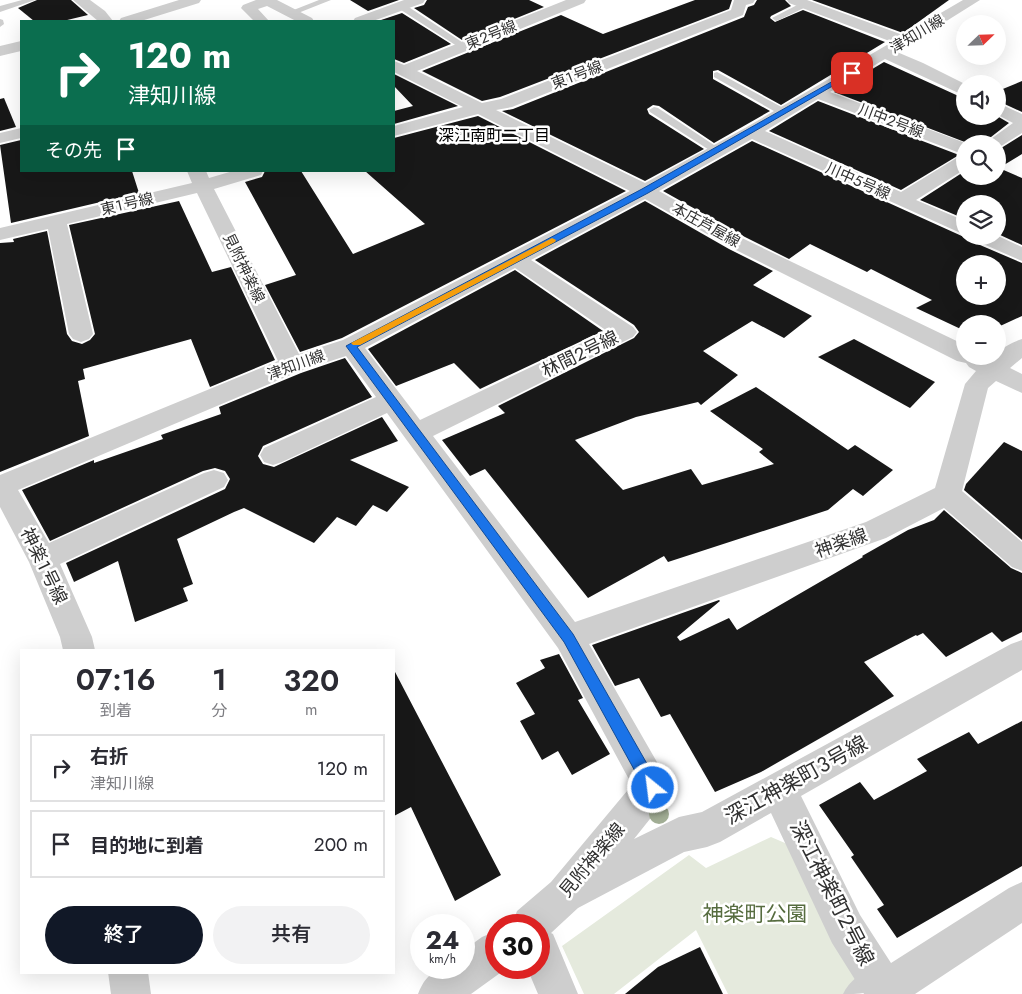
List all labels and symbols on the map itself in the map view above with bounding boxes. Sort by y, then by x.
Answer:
street label: 津知川線 [886,9,948,59]
street label: 東２号線 [462,15,520,55]
north arrow [956,15,1006,65]
pin [831,52,873,94]
street label: 東１号線 [548,55,606,95]
street label: 川中２号線 [855,98,927,144]
district label: 深江南町二丁目 [438,124,550,147]
street label: 川中５号線 [822,157,894,205]
street label: 東１号線 [98,187,156,221]
street label: 本庄芦屋線 [668,197,744,253]
street label: 見附神楽線 [218,229,270,307]
street label: 林間２号線 [537,324,623,384]
street label: 津知川線 [264,344,328,386]
street label: 神楽線 [811,522,871,564]
street label: 神楽１号線 [14,523,74,609]
street label: 深江神楽町３号線 [719,728,873,832]
position arrow [626,761,678,813]
street label: 深江神楽町２号線 [783,815,881,971]
street label: 見附神楽線 [553,817,631,903]
park label: 神楽町公園 [703,899,808,929]
speed limit sign: 30 [485,914,550,979]

